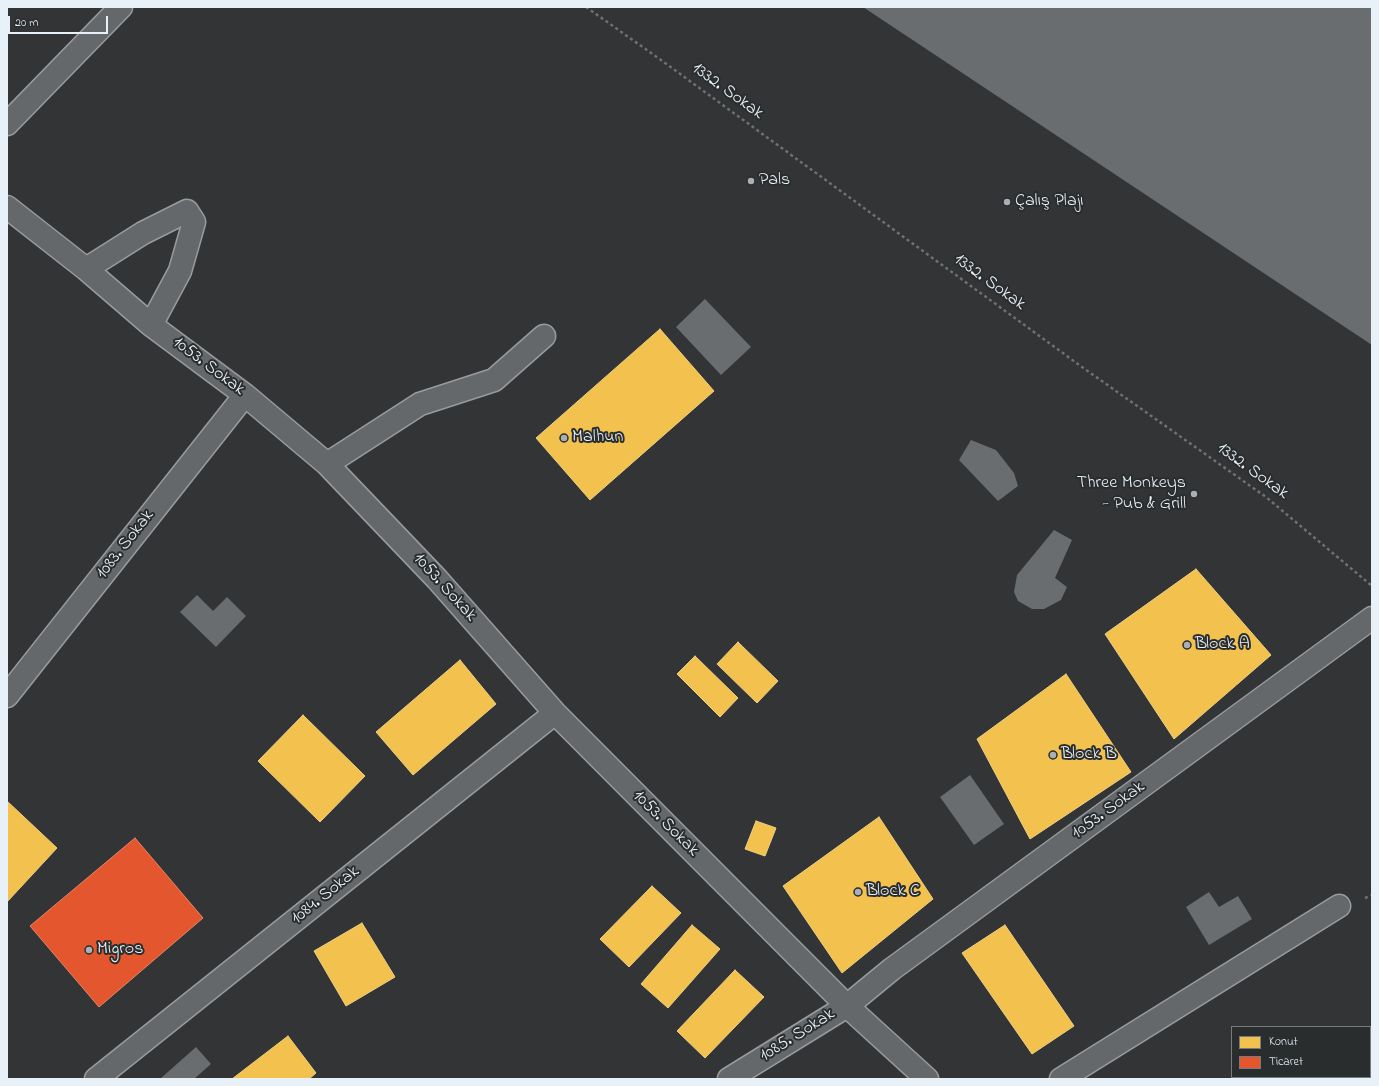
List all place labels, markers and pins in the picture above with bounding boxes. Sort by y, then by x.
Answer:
place label: Pals [759,170,790,192]
marker: Pals [746,176,756,186]
place label: Çalış Plajı [1015,191,1083,213]
marker: Çalış Plajı [1002,197,1012,207]
place label: Malhun [572,427,623,449]
marker: Malhun [559,433,569,443]
place label: Three Monkeys - Pub & Grill [1077,473,1186,516]
marker: Three Monkeys - Pub & Grill [1189,489,1199,499]
place label: Block A [1195,634,1250,656]
marker: Block A [1182,640,1192,650]
place label: Block B [1061,744,1117,766]
marker: Block B [1048,750,1058,760]
place label: Block C [866,881,920,903]
marker: Block C [853,887,863,897]
place label: Migros [97,939,143,961]
marker: Migros [84,945,94,955]

